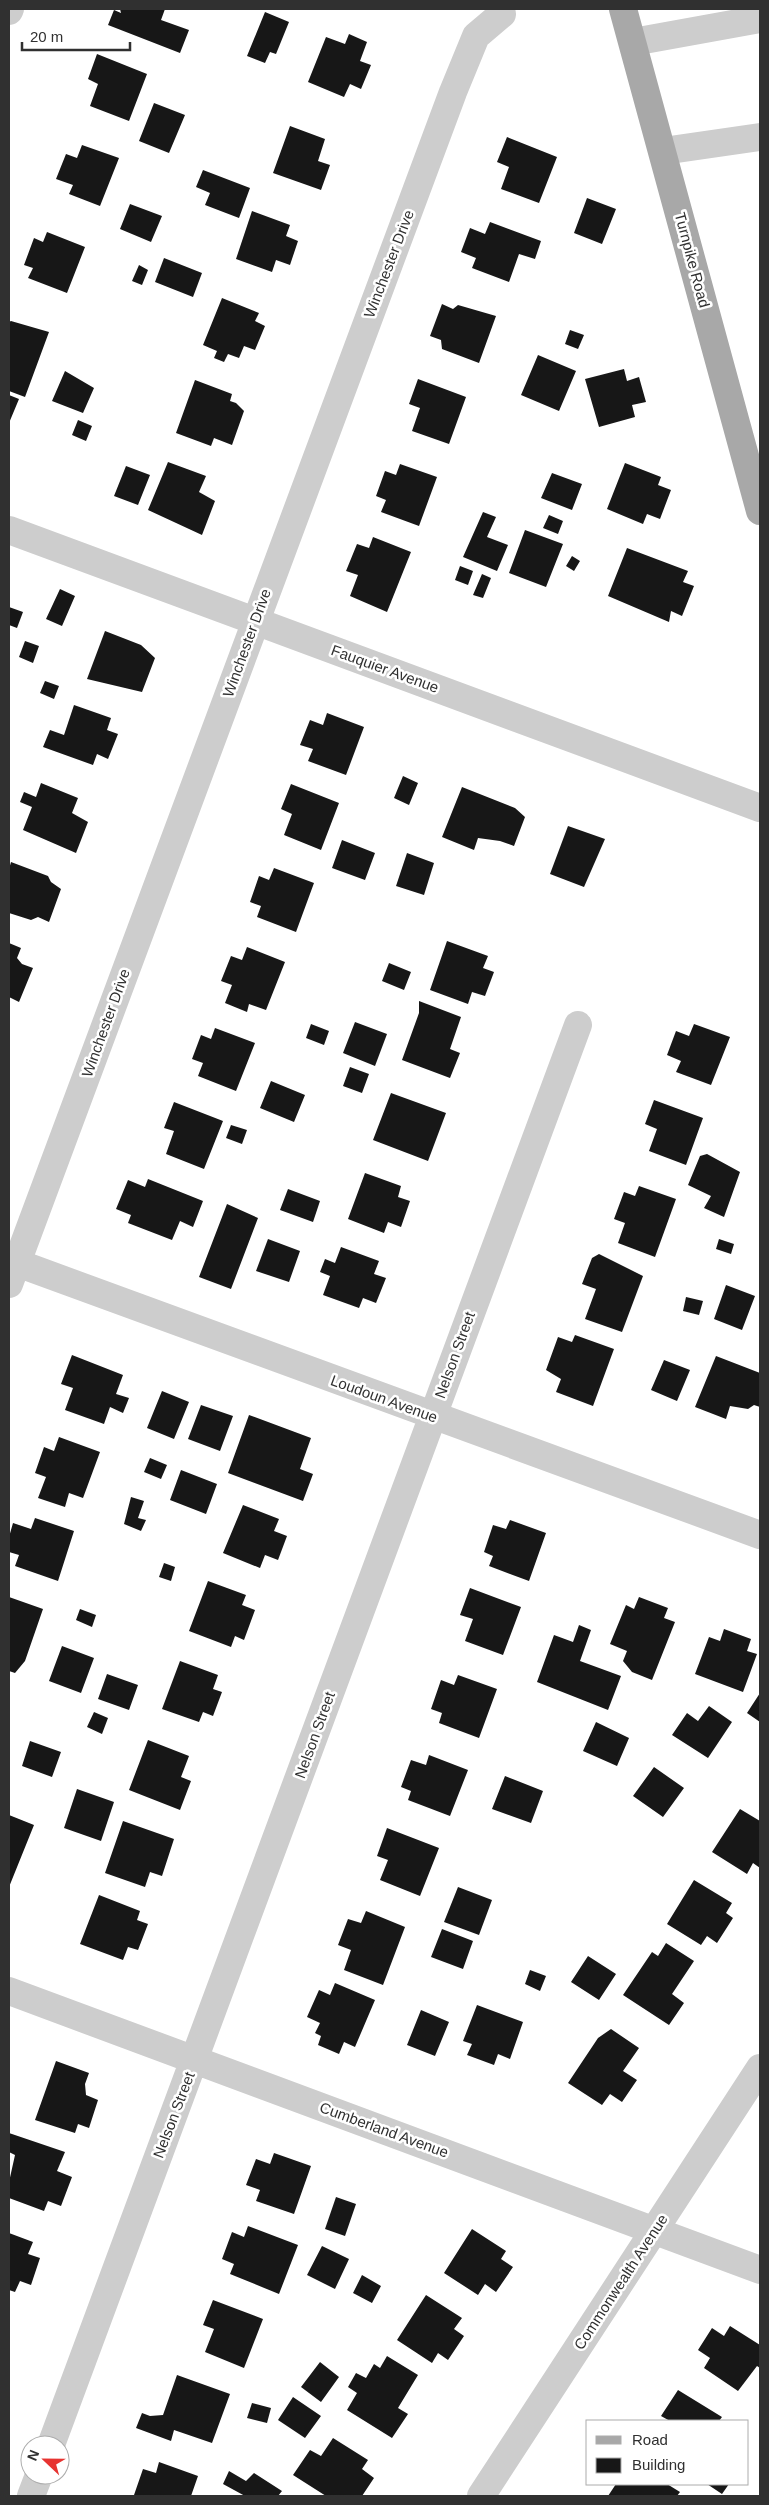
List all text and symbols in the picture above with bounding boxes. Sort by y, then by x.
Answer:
scale bar [22,20,130,52]
text: 20 m [30,28,63,45]
street label: Winchester Drive [360,207,417,320]
street label: Turnpike Road [672,210,713,309]
street label: Winchester Drive [219,586,274,699]
street label: Fauquier Avenue [329,641,441,696]
street label: Winchester Drive [78,966,133,1079]
street label: Nelson Street [431,1308,478,1400]
street label: Loudoun Avenue [328,1371,440,1426]
street label: Nelson Street [291,1688,338,1780]
street label: Nelson Street [149,2069,198,2160]
street label: Cumberland Avenue [318,2098,451,2161]
street label: Commonwealth Avenue [570,2211,671,2353]
legend [586,2420,749,2485]
text: Road [632,2431,668,2448]
north arrow [20,2435,70,2485]
text: N [24,2447,42,2463]
text: Building [632,2456,685,2473]

